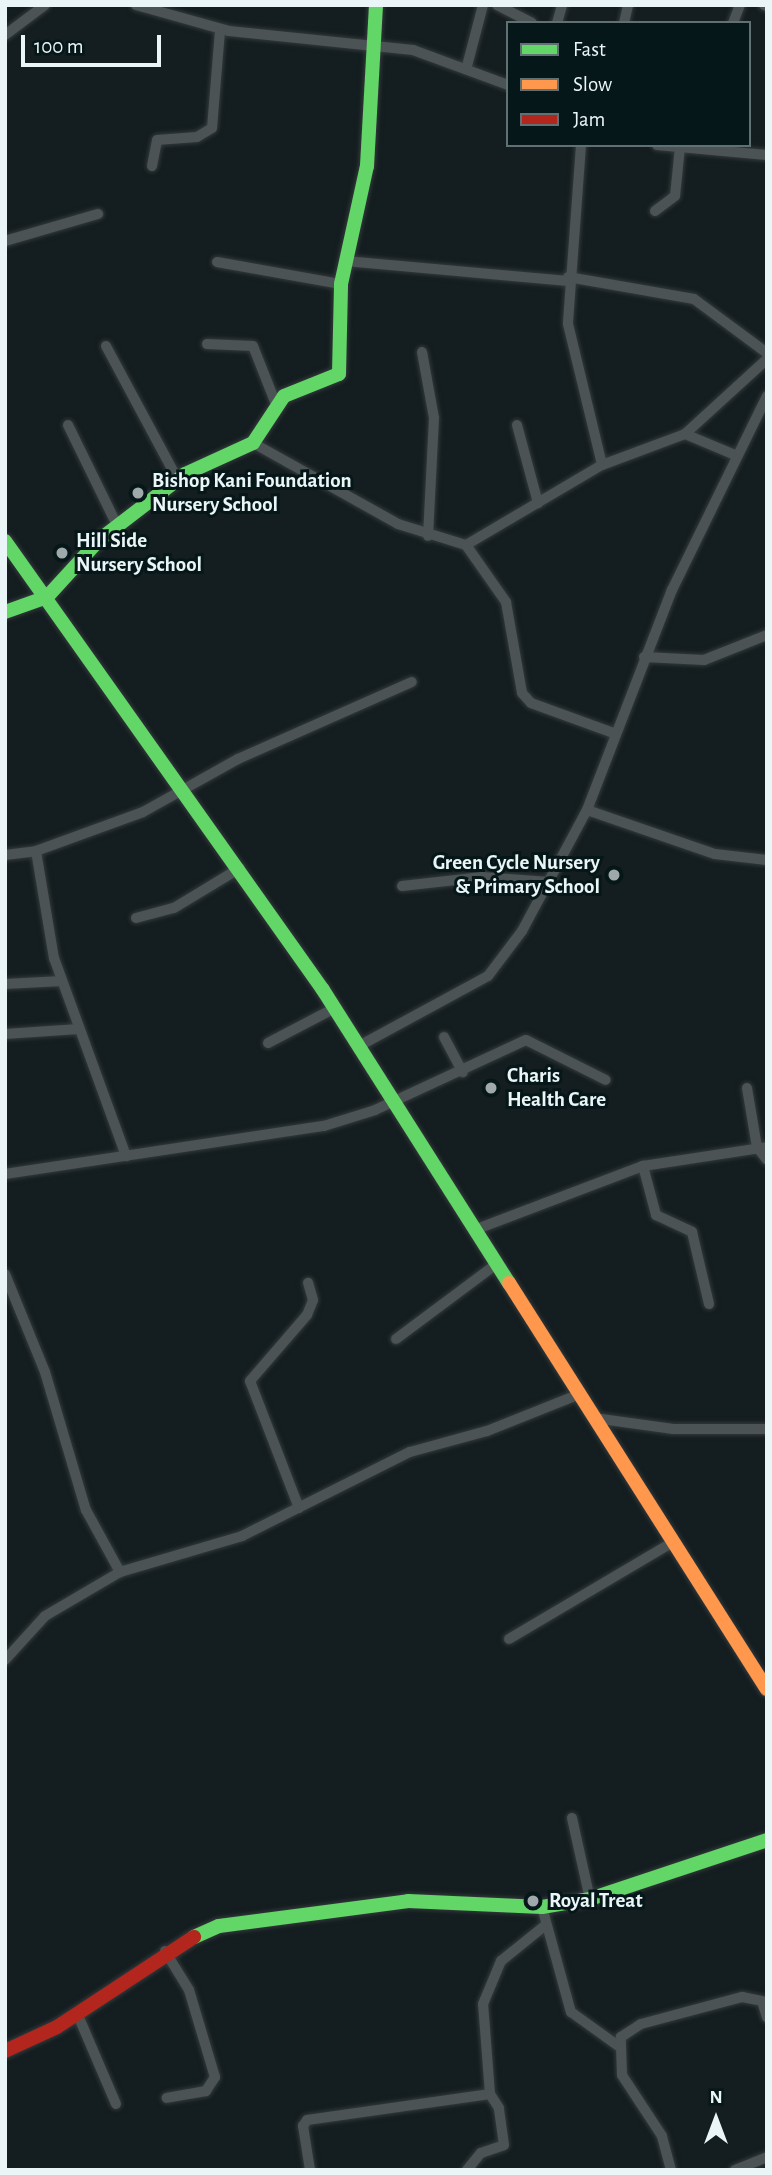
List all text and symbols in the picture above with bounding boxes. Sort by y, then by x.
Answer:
scale bar [24,21,164,65]
legend [506,21,751,147]
text: 100 m [34,36,84,57]
text: Fast [573,39,606,60]
text: Slow [573,74,612,95]
text: Jam [573,109,605,130]
place label: Bishop Kani Foundation Nursery School [152,468,352,518]
marker: Bishop Kani Foundation Nursery School [130,485,146,501]
place label: Hill Side Nursery School [76,528,202,578]
marker: Hill Side Nursery School [54,545,70,561]
place label: Green Cycle Nursery & Primary School [433,850,600,900]
marker: Green Cycle Nursery & Primary School [606,867,622,883]
place label: Charis Health Care [507,1063,606,1113]
marker: Charis Health Care [481,1078,501,1098]
place label: Royal Treat [549,1888,643,1914]
marker: Royal Treat [523,1891,543,1911]
north arrow [681,2084,751,2154]
text: N [709,2088,723,2107]

